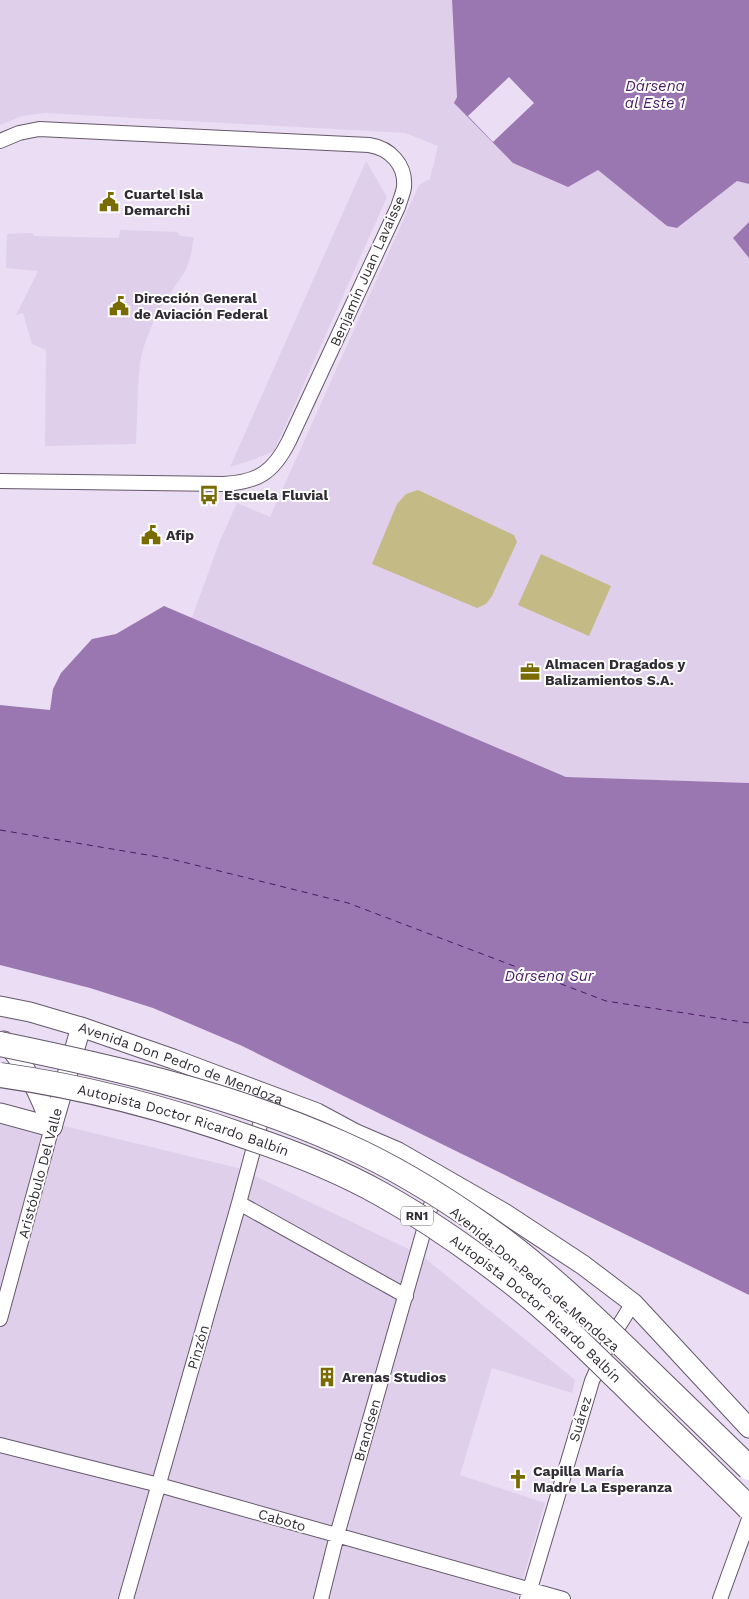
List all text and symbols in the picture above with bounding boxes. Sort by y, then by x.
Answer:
water label: Dársena al Este 1 [625,77,685,112]
place label: Cuartel Isla Demarchi [124,186,204,218]
public building icon: Cuartel Isla Demarchi [98,191,120,213]
street label: Benjamín Juan Lavaisse [327,193,407,349]
place label: Dirección General de Aviación Federal [134,290,268,322]
public building icon: Dirección General de Aviación Federal [108,295,130,317]
bus stop icon: Escuela Fluvial [198,484,220,506]
place label: Escuela Fluvial [224,487,328,503]
public building icon: Afip [140,524,162,546]
place label: Afip [166,527,194,543]
place label: Almacen Dragados y Balizamientos S.A. [545,656,686,688]
office icon: Almacen Dragados y Balizamientos S.A. [519,661,541,683]
water label: Dársena Sur [505,967,595,985]
street label: Avenida Don Pedro de Mendoza [77,1019,285,1108]
street label: Autopista Doctor Ricardo Balbín [76,1081,291,1159]
street label: Aristóbulo Del Valle [15,1106,65,1240]
street label: Avenida Don Pedro de Mendoza [447,1203,623,1355]
road number: RN1 [401,1206,433,1226]
street label: Autopista Doctor Ricardo Balbín [447,1231,625,1386]
street label: Pinzón [184,1323,212,1371]
building icon: Arenas Studios [316,1366,338,1388]
place label: Arenas Studios [342,1369,447,1385]
street label: Suárez [566,1394,594,1444]
street label: Brandsen [350,1397,384,1463]
place label: Capilla María Madre La Esperanza [533,1463,673,1495]
church icon: Capilla María Madre La Esperanza [507,1468,529,1490]
street label: Caboto [256,1506,308,1534]

